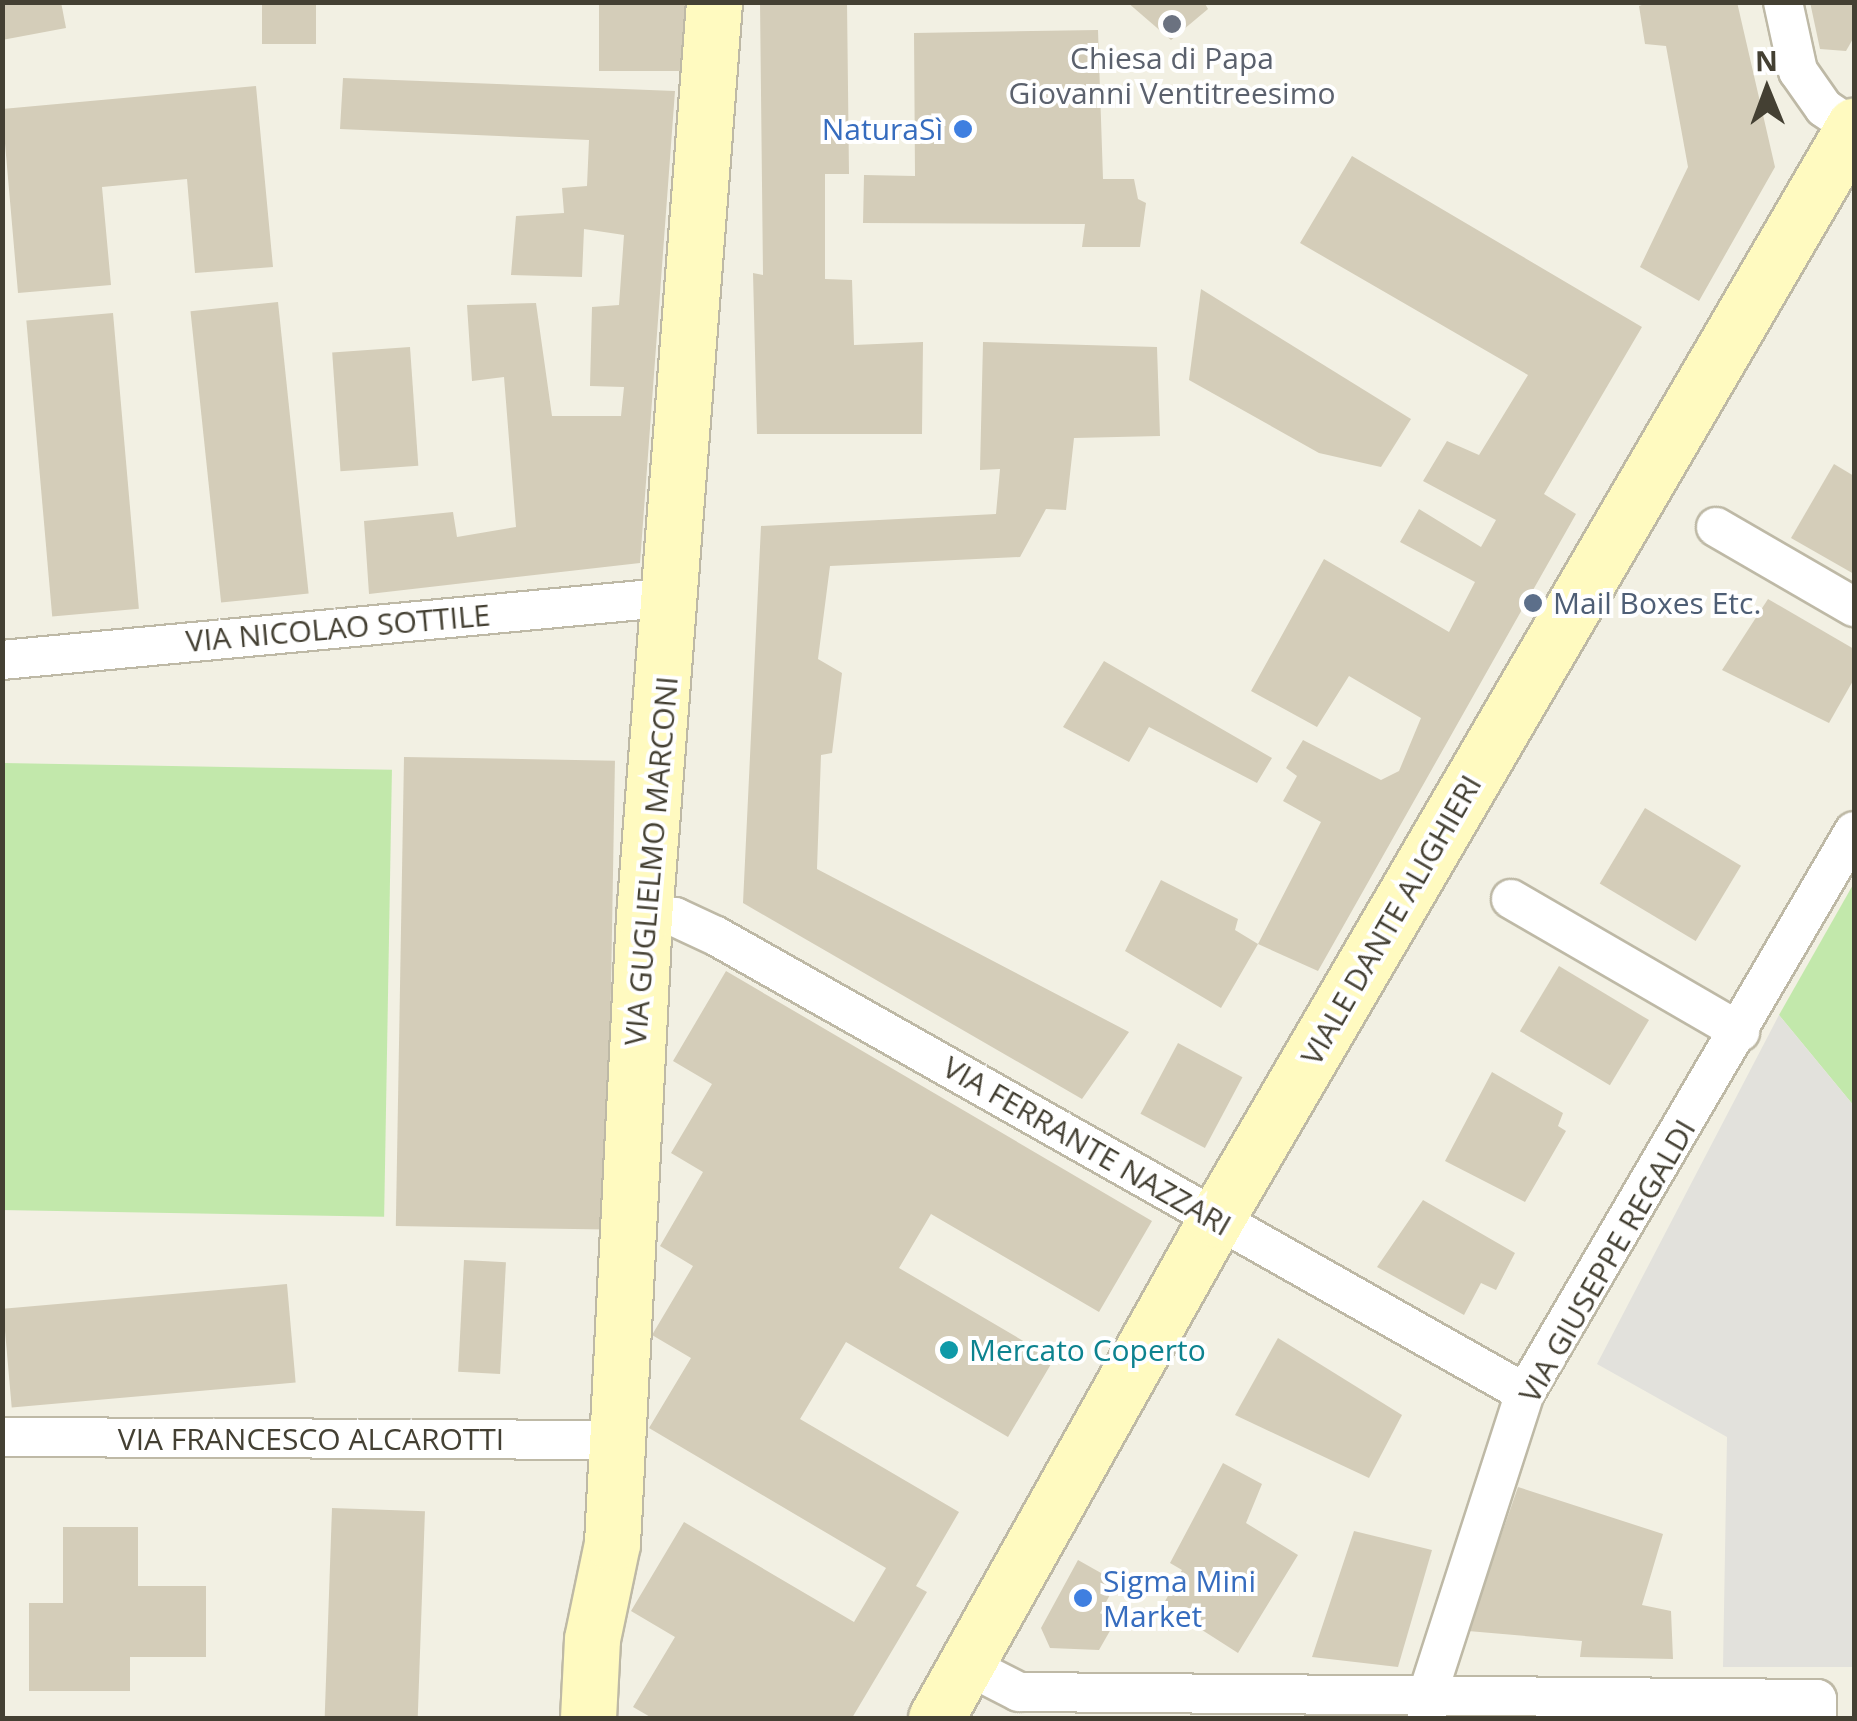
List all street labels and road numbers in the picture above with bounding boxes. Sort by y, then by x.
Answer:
street label: VIA NICOLAO SOTTILE [184,597,492,659]
street label: VIA GUGLIELMO MARCONI [617,675,685,1047]
street label: VIALE DANTE ALIGHIERI [1293,769,1489,1071]
street label: VIA FERRANTE NAZZARI [937,1049,1237,1243]
street label: VIA GIUSEPPE REGALDI [1511,1113,1703,1409]
street label: VIA FRANCESCO ALCAROTTI [118,1421,504,1457]

